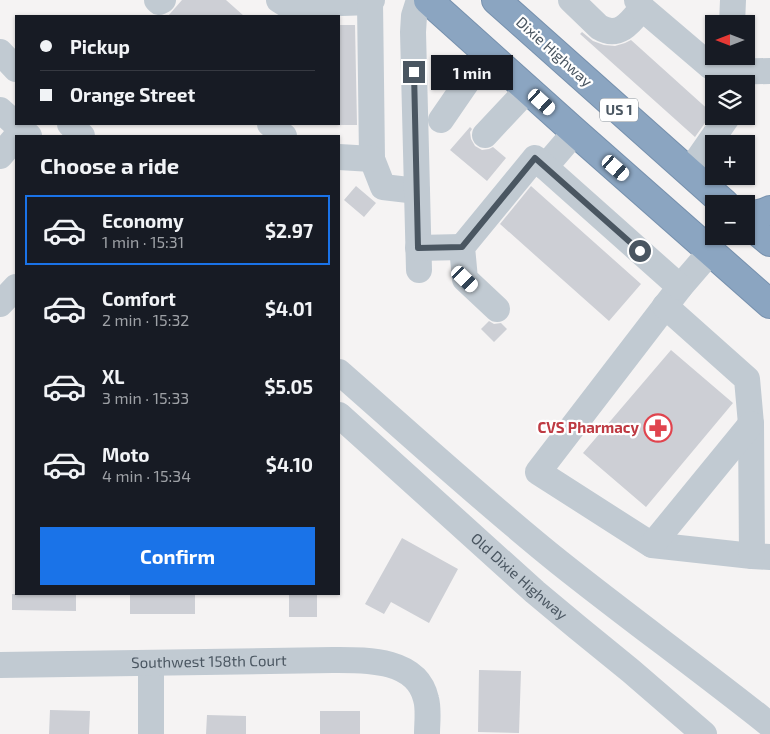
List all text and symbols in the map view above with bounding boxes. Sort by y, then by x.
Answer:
street label: Dixie Highway [513,12,596,90]
north arrow [705,15,755,65]
map controls [705,15,755,245]
text: Pickup [70,35,130,58]
callout: 1 min [432,54,514,90]
route end [403,61,425,83]
text: 1 min [453,63,491,82]
button: layers [705,75,755,125]
text: Orange Street [70,83,195,106]
car [525,86,558,118]
road number: US 1 [600,98,638,122]
button: + [705,135,755,185]
text: Choose a ride [40,152,179,178]
car [599,152,632,184]
button: − [705,195,755,245]
icon: car [42,208,87,253]
text: Economy [102,209,184,232]
text: $2.97 [265,219,313,242]
text: 1 min · 15:31 [102,232,184,251]
route start [629,240,651,262]
car [448,263,481,295]
icon: car [42,286,87,331]
text: Comfort [102,287,176,310]
text: $4.01 [265,297,313,320]
text: 2 min · 15:32 [102,310,189,329]
icon: car [42,364,87,409]
text: XL [102,365,124,388]
text: $5.05 [264,375,313,398]
text: 3 min · 15:33 [102,388,189,407]
pharmacy icon: CVS Pharmacy [643,413,673,443]
place label: CVS Pharmacy [537,418,639,437]
icon: car [42,442,87,487]
text: Moto [102,443,150,466]
text: $4.10 [266,453,313,476]
text: 4 min · 15:34 [102,466,191,485]
button: Confirm [40,527,315,585]
street label: Old Dixie Highway [468,529,572,623]
street label: Southwest 158th Court [131,651,287,671]

